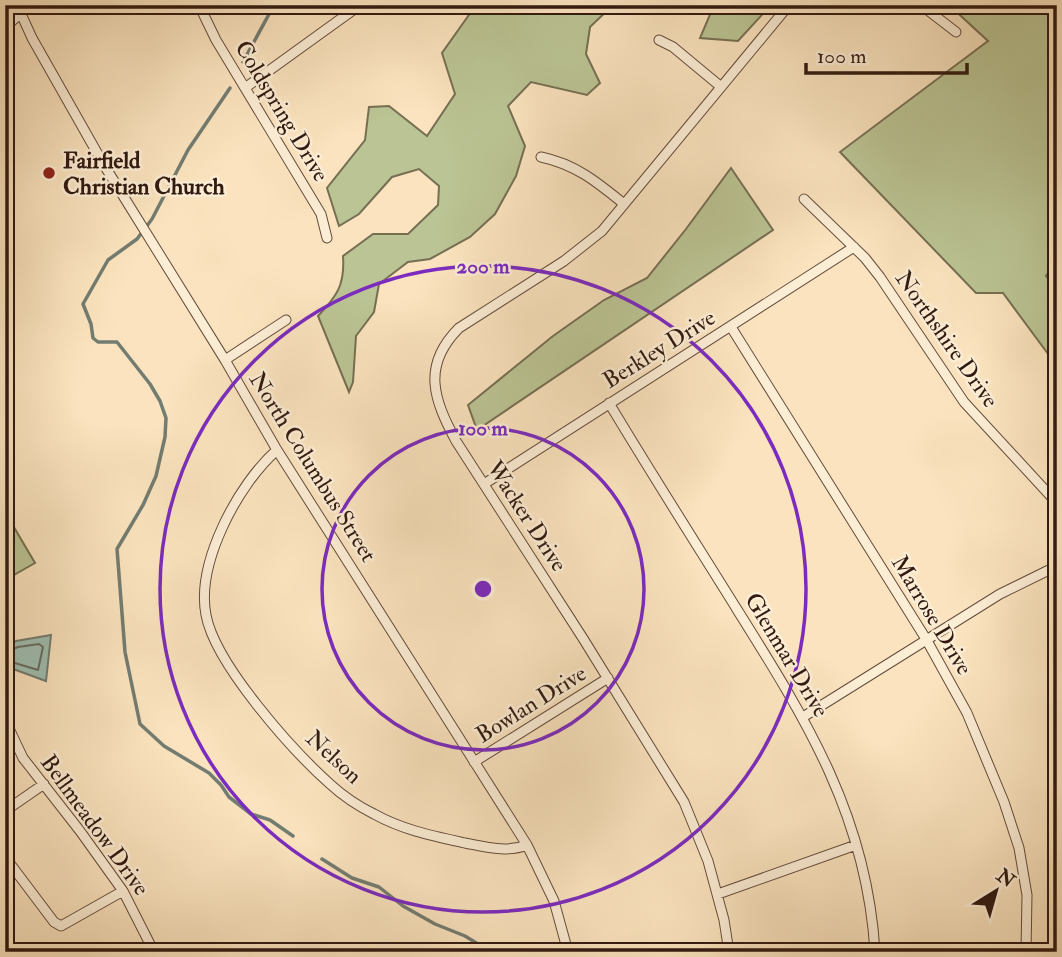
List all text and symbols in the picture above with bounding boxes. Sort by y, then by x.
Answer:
scale bar [806,32,968,76]
street label: Coldspring Drive [228,35,336,188]
text: 100 m [817,43,867,70]
place label: Fairfield Christian Church [63,146,225,201]
marker: Fairfield Christian Church [41,165,57,181]
text: 200 m [457,253,510,280]
street label: Northshire Drive [889,265,1005,414]
street label: Berkley Drive [597,303,721,395]
street label: North Columbus Street [243,367,383,567]
text: 100 m [458,415,509,442]
street label: Wacker Drive [480,454,574,577]
street label: Marrose Drive [885,550,979,681]
centre of rings [471,577,495,601]
street label: Glenmar Drive [739,588,836,723]
street label: Bowlan Drive [470,658,592,749]
street label: Nelson [300,724,368,790]
street label: Bellmeadow Drive [34,749,156,901]
north arrow [960,856,1030,926]
text: N [991,863,1020,894]

